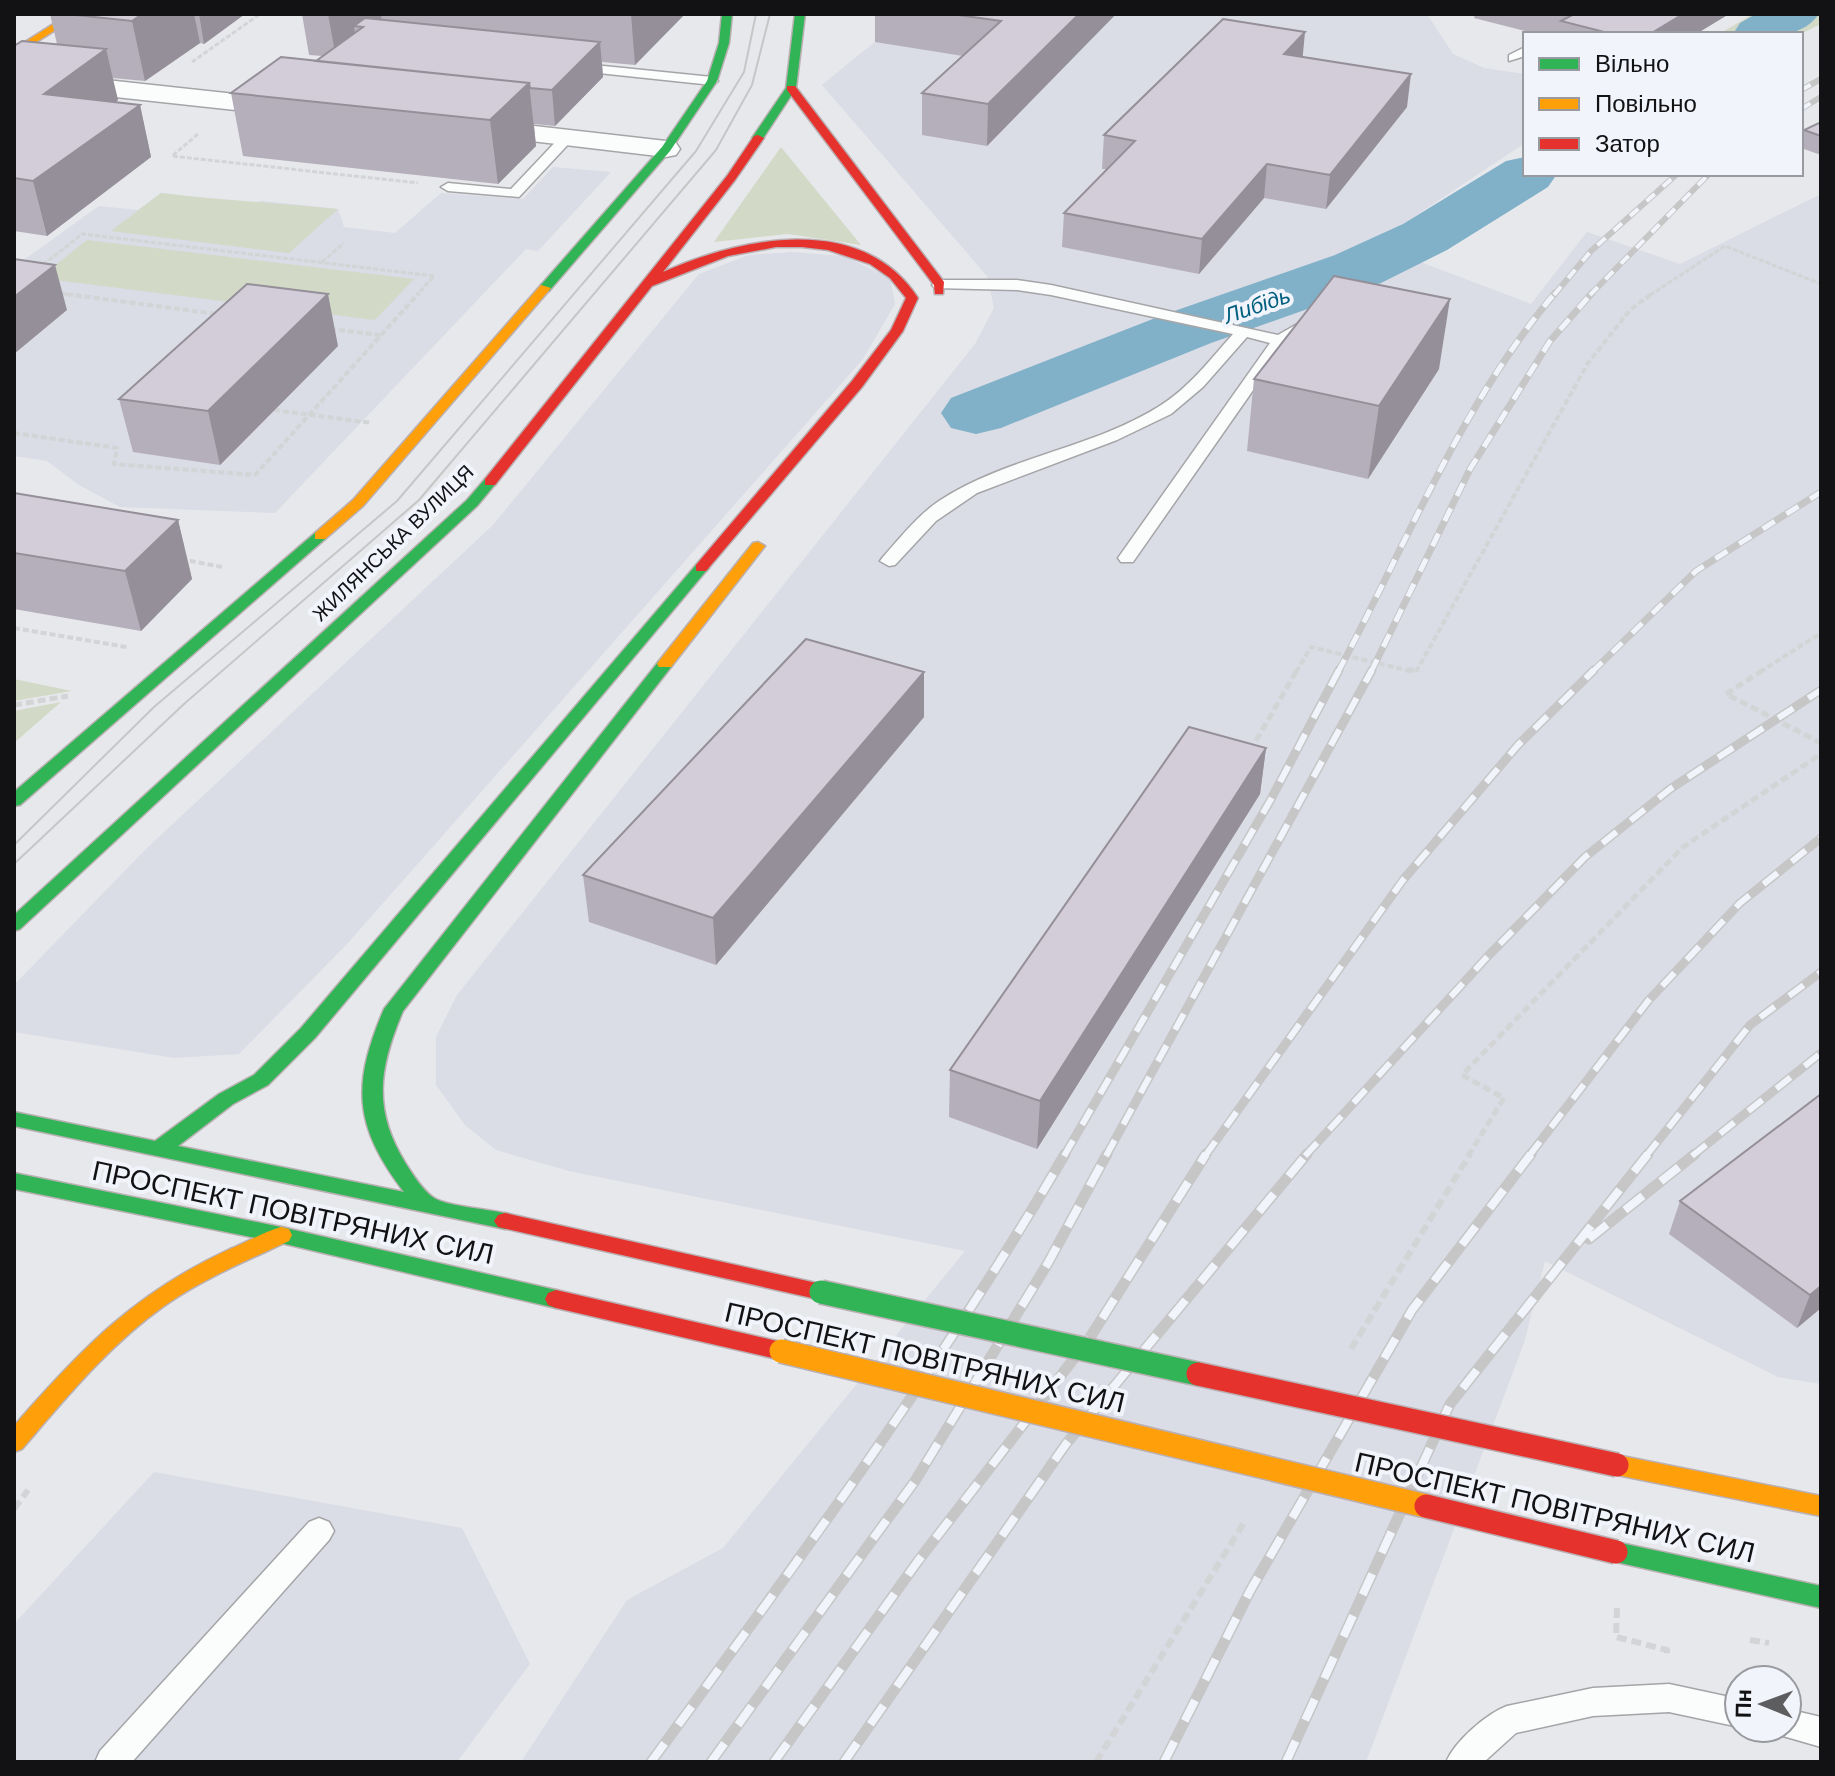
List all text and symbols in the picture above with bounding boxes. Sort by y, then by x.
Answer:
legend [1523,32,1803,176]
text: Вільно [1595,50,1669,77]
text: Повільно [1595,90,1697,117]
text: Затор [1595,130,1660,157]
water label: Либідь [1219,283,1294,329]
street label: ЖИЛЯНСЬКА ВУЛИЦЯ [308,461,478,625]
street label: ПРОСПЕКТ ПОВІТРЯНИХ СИЛ [89,1155,496,1270]
street label: ПРОСПЕКТ ПОВІТРЯНИХ СИЛ [722,1296,1128,1419]
street label: ПРОСПЕКТ ПОВІТРЯНИХ СИЛ [1352,1446,1758,1569]
north arrow [1723,1664,1803,1744]
text: Пн [1731,1689,1756,1718]

